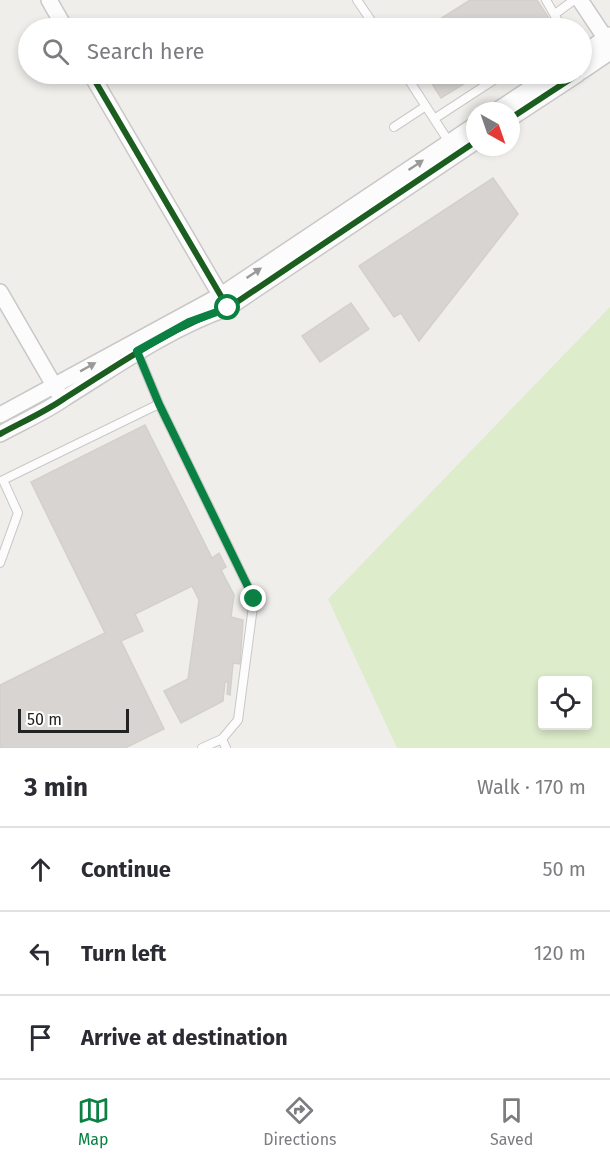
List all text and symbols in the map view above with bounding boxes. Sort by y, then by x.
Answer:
search box [18,18,592,84]
icon: search [39,35,72,68]
text: Search here [87,38,205,65]
north arrow [466,102,520,156]
one-way arrow [408,160,424,171]
one-way arrow [246,268,262,279]
route start [214,294,240,320]
one-way arrow [80,362,97,372]
route end [240,585,266,611]
map controls [538,676,592,730]
button: locate [538,676,592,730]
scale bar [18,706,129,734]
text: 50 m [27,710,62,729]
text: 3 min [24,772,88,803]
text: Walk · 170 m [477,775,586,799]
icon: ahead [24,853,57,886]
text: Continue [81,856,171,883]
text: 50 m [542,857,586,881]
icon: left [24,937,57,970]
text: Turn left [81,940,166,967]
text: 120 m [534,941,586,965]
icon: arrive [24,1021,57,1054]
text: Arrive at destination [81,1024,288,1051]
tab: Map [77,1094,110,1149]
tab: Directions [263,1094,337,1149]
tab: Saved [490,1094,533,1149]

